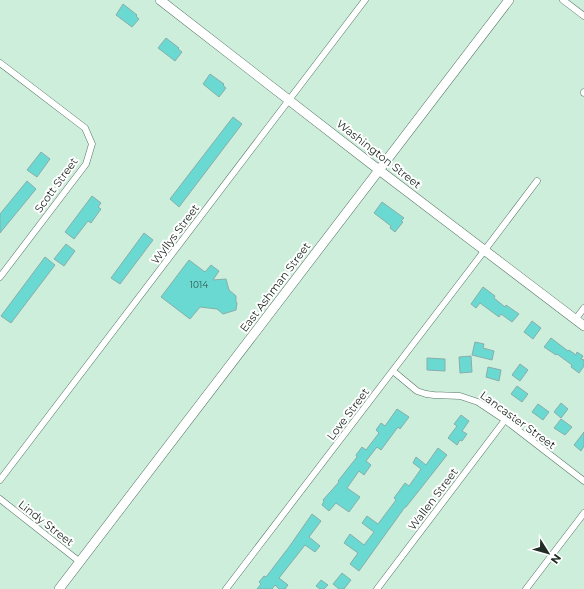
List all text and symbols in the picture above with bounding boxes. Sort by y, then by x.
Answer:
street label: Washington Street [334,117,425,192]
street label: Scott Street [31,154,81,215]
street label: Wyllys Street [148,201,202,267]
street label: East Ashman Street [237,239,314,335]
house number: 1014 [190,279,208,290]
street label: Love Street [324,385,372,443]
street label: Lancaster Street [478,388,559,452]
street label: Wallen Street [405,465,461,533]
street label: Lindy Street [16,497,77,549]
north arrow [528,533,568,573]
text: N [548,551,564,567]

